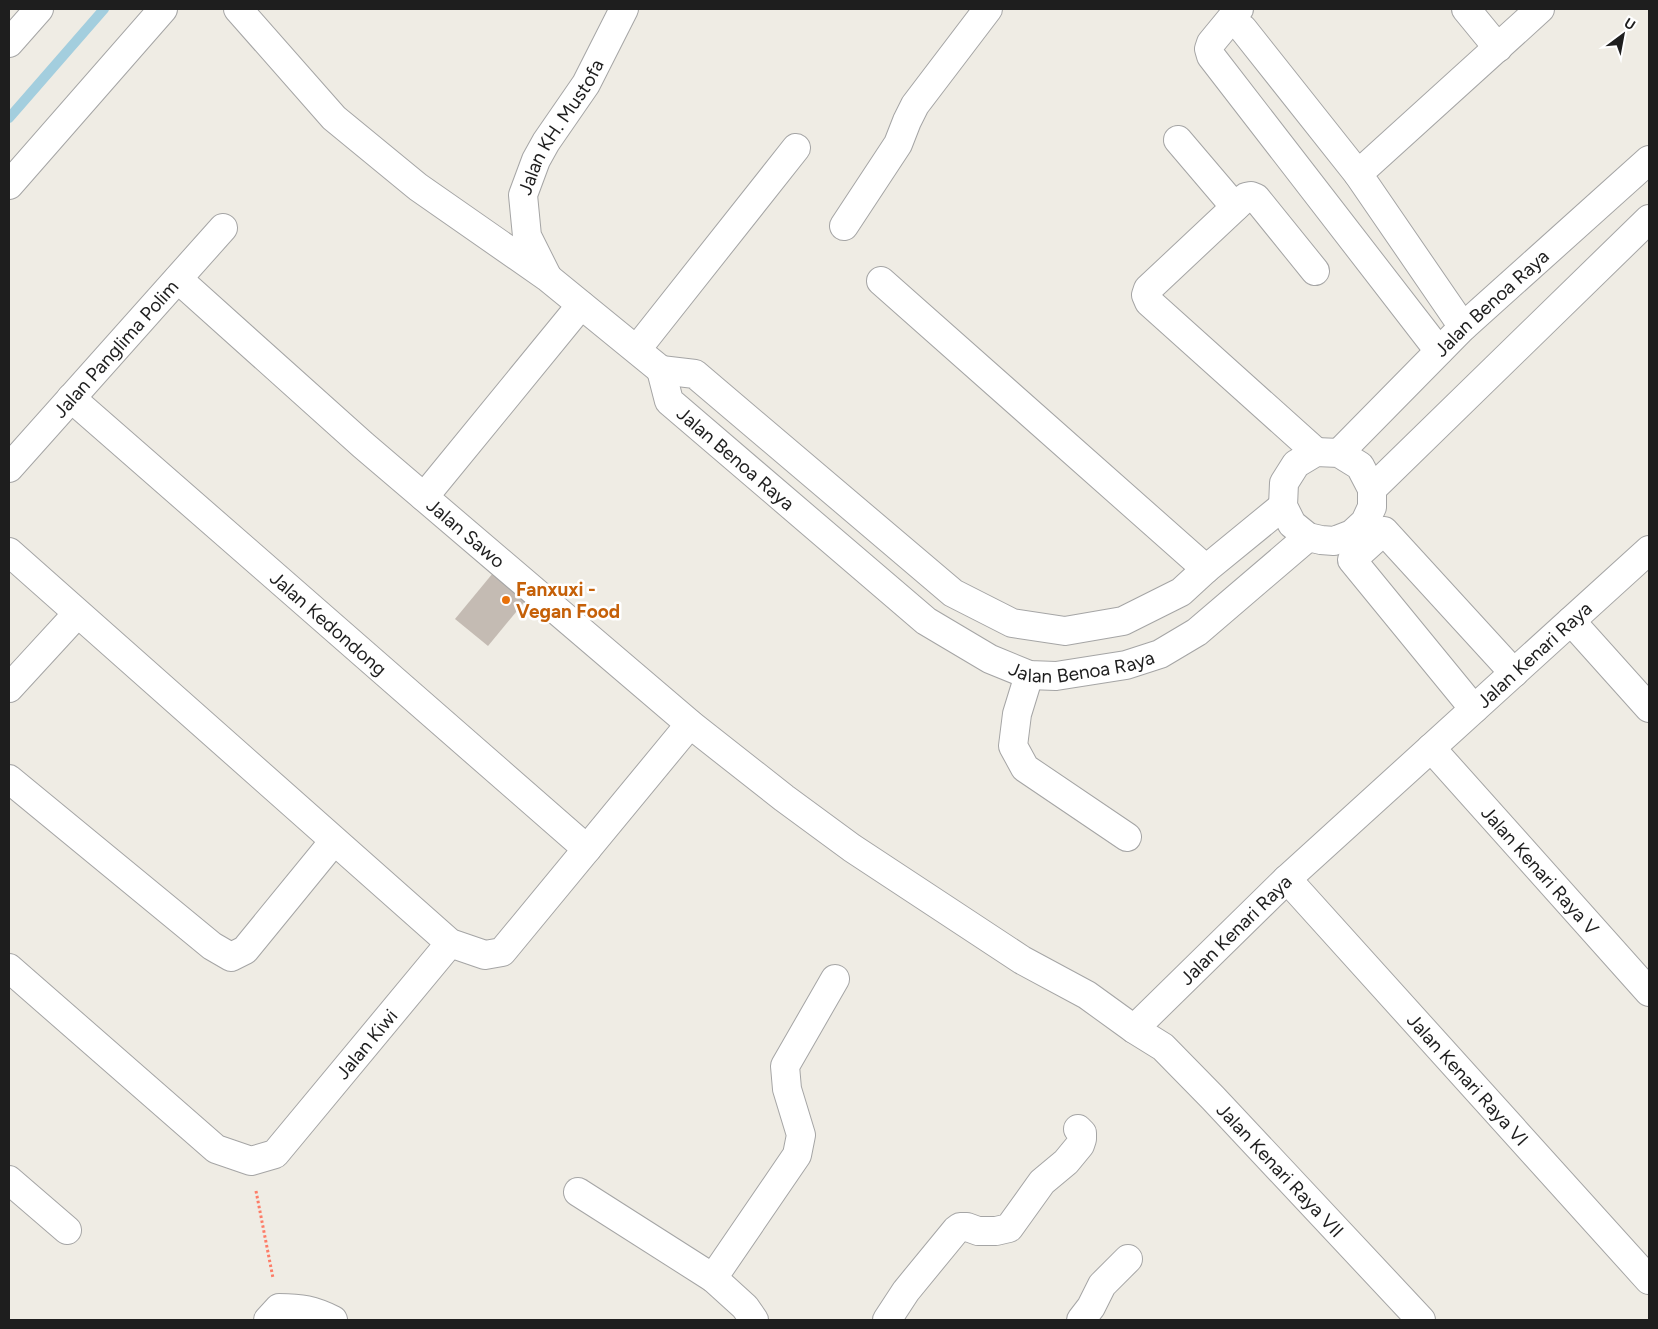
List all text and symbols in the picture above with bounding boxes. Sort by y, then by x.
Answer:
north arrow [1598,10,1648,60]
text: U [1621,15,1638,34]
street label: Jalan KH. Mustofa [513,55,608,198]
street label: Jalan Benoa Raya [1429,244,1553,361]
street label: Jalan Panglima Polim [48,275,183,422]
street label: Jalan Benoa Raya [672,401,799,515]
street label: Jalan Sawo [422,493,510,573]
street label: Jalan Kedondong [266,566,392,680]
place label: Fanxuxi - Vegan Food [516,578,620,623]
marker: Fanxuxi - Vegan Food [500,594,512,606]
street label: Jalan Kenari Raya [1472,596,1596,713]
street label: Jalan Benoa Raya [1005,645,1157,688]
street label: Jalan Kenari Raya V [1477,801,1604,940]
street label: Jalan Kenari Raya [1175,870,1296,989]
street label: Jalan Kiwi [331,1004,402,1084]
street label: Jalan Kenari Raya VI [1402,1008,1534,1150]
street label: Jalan Kenari Raya VII [1212,1098,1349,1242]

